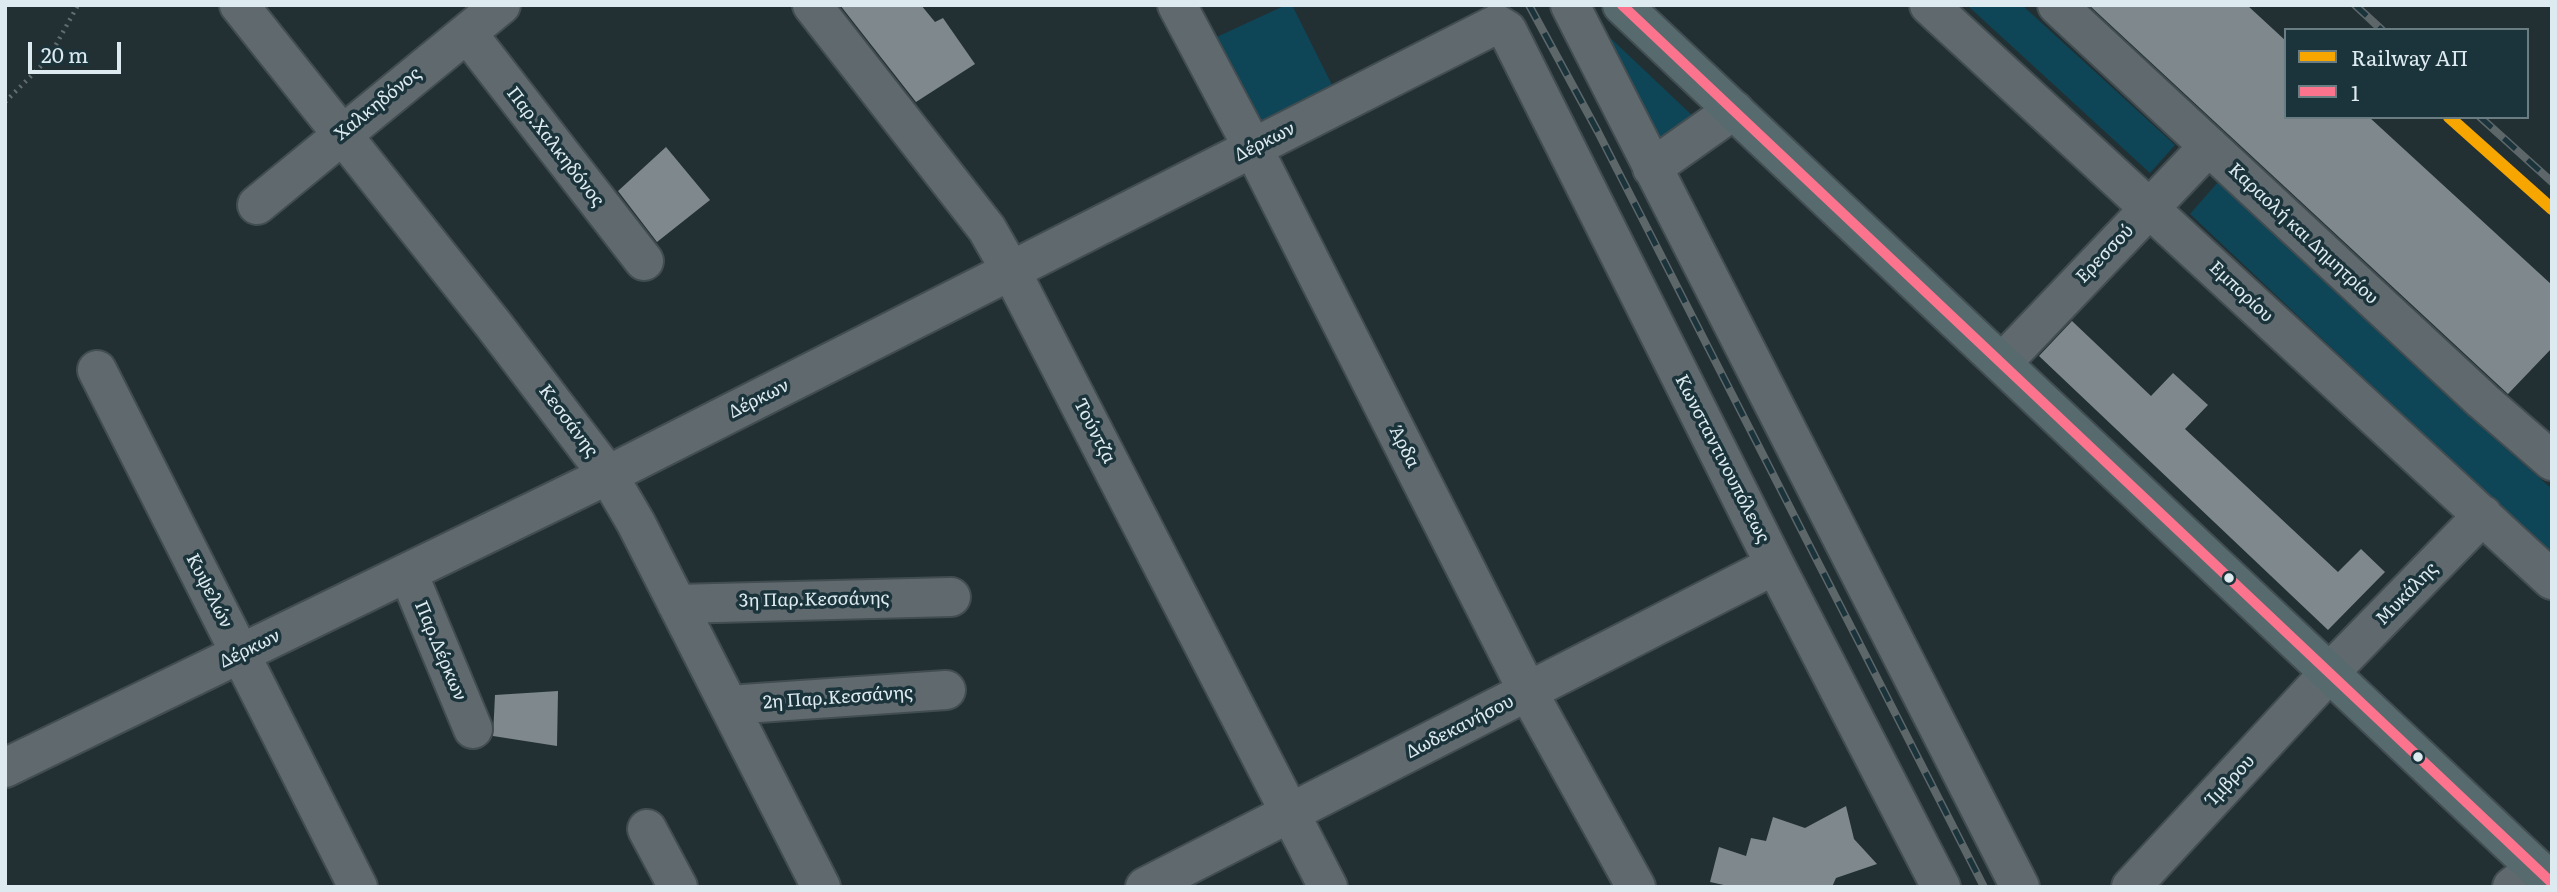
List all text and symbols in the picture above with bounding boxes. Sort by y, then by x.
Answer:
scale bar [32,28,124,72]
legend [2284,28,2529,119]
text: 20 m [41,38,88,69]
text: Railway ΑΠ [2351,41,2468,72]
street label: Χαλκηδόνος [331,63,425,145]
text: 1 [2351,76,2360,107]
street label: Παρ.Χαλκηδόνος [502,83,608,211]
street label: Δέρκων [1231,118,1299,166]
street label: Καραολή και Δημητρίου [2224,159,2382,309]
street label: Ερεσσού [2072,220,2138,288]
street label: Εμπορίου [2205,257,2277,327]
street label: Κωνσταντινουπόλεως [1670,371,1774,547]
street label: Δέρκων [725,375,793,423]
street label: Κεσσάνης [534,380,602,462]
street label: Τούντζα [1068,395,1120,467]
street label: Άρδα [1384,422,1424,472]
street label: Κυψελών [181,550,237,632]
street label: Μυκάλης [2372,558,2442,630]
unlabelled marker [2222,571,2236,585]
street label: 3η Παρ.Κεσσάνης [738,588,890,612]
street label: Παρ.Δέρκων [409,598,471,704]
street label: Δέρκων [216,625,284,673]
street label: 2η Παρ.Κεσσάνης [762,682,914,714]
street label: Δωδεκανήσου [1403,691,1517,763]
unlabelled marker [2411,750,2425,764]
street label: Ίμβρου [2203,751,2259,809]

